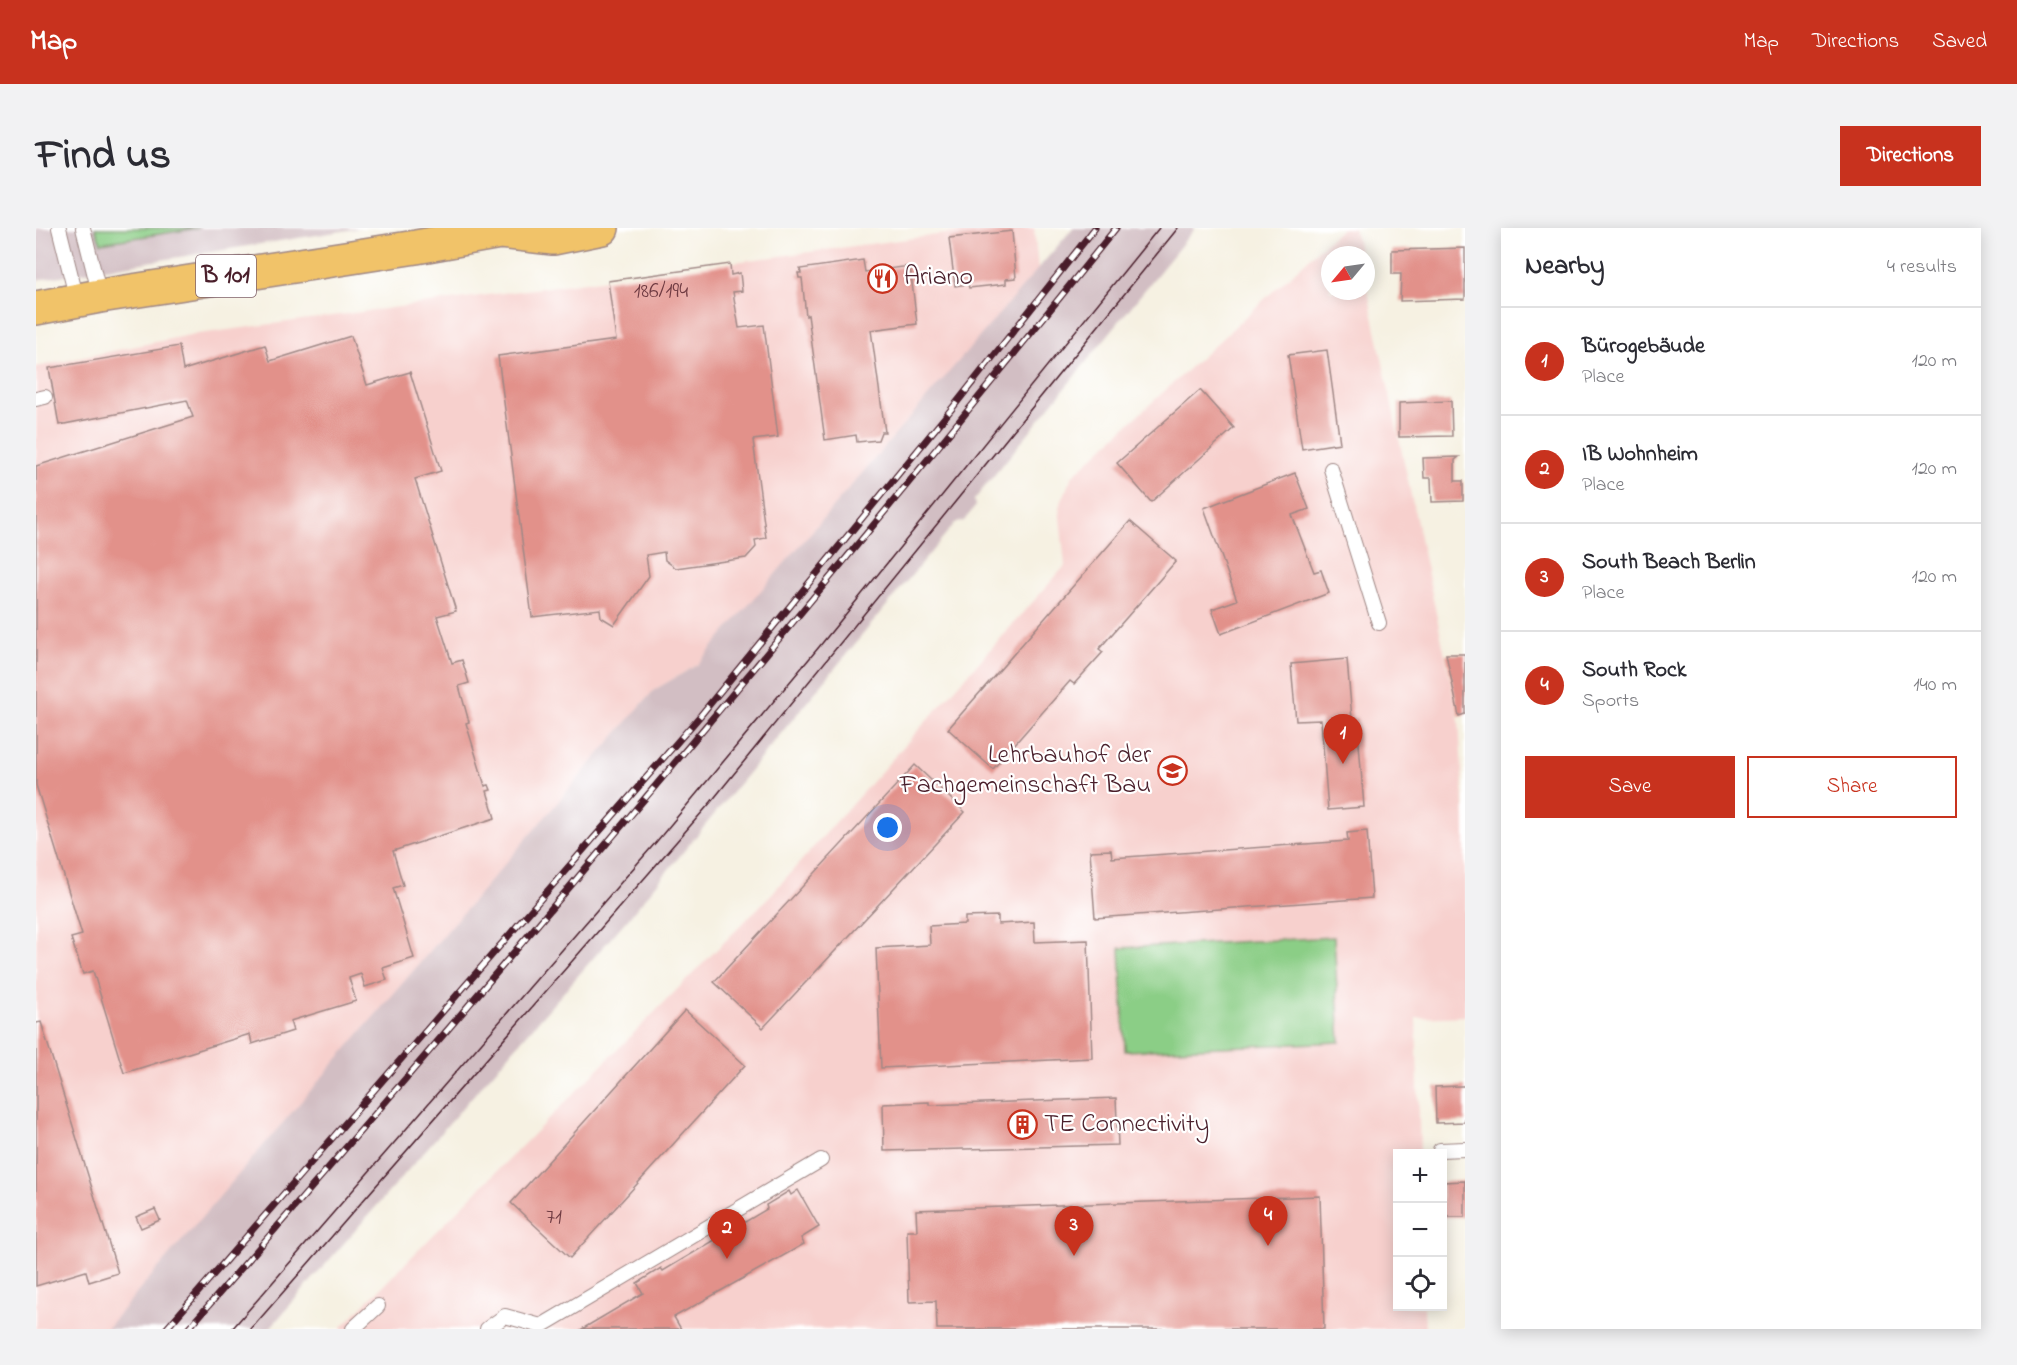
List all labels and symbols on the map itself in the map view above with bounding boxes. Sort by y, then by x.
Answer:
north arrow [1321,246,1375,300]
road number: B 101 [196,255,256,297]
place label: Ariano [904,259,973,297]
restaurant icon: Ariano [867,262,899,294]
house number: 186/194 [634,276,688,308]
pin: 1 [1324,714,1362,764]
place label: Lehrbauhof der Fachgemeinschaft Bau [899,737,1152,805]
school or university icon: Lehrbauhof der Fachgemeinschaft Bau [1156,755,1188,787]
your location [873,813,902,842]
place label: TE Connectivity [1044,1106,1209,1144]
building icon: TE Connectivity [1007,1109,1039,1141]
pin: 4 [1248,1196,1288,1246]
house number: 71 [546,1202,562,1234]
pin: 3 [1054,1206,1094,1256]
pin: 2 [708,1210,746,1259]

